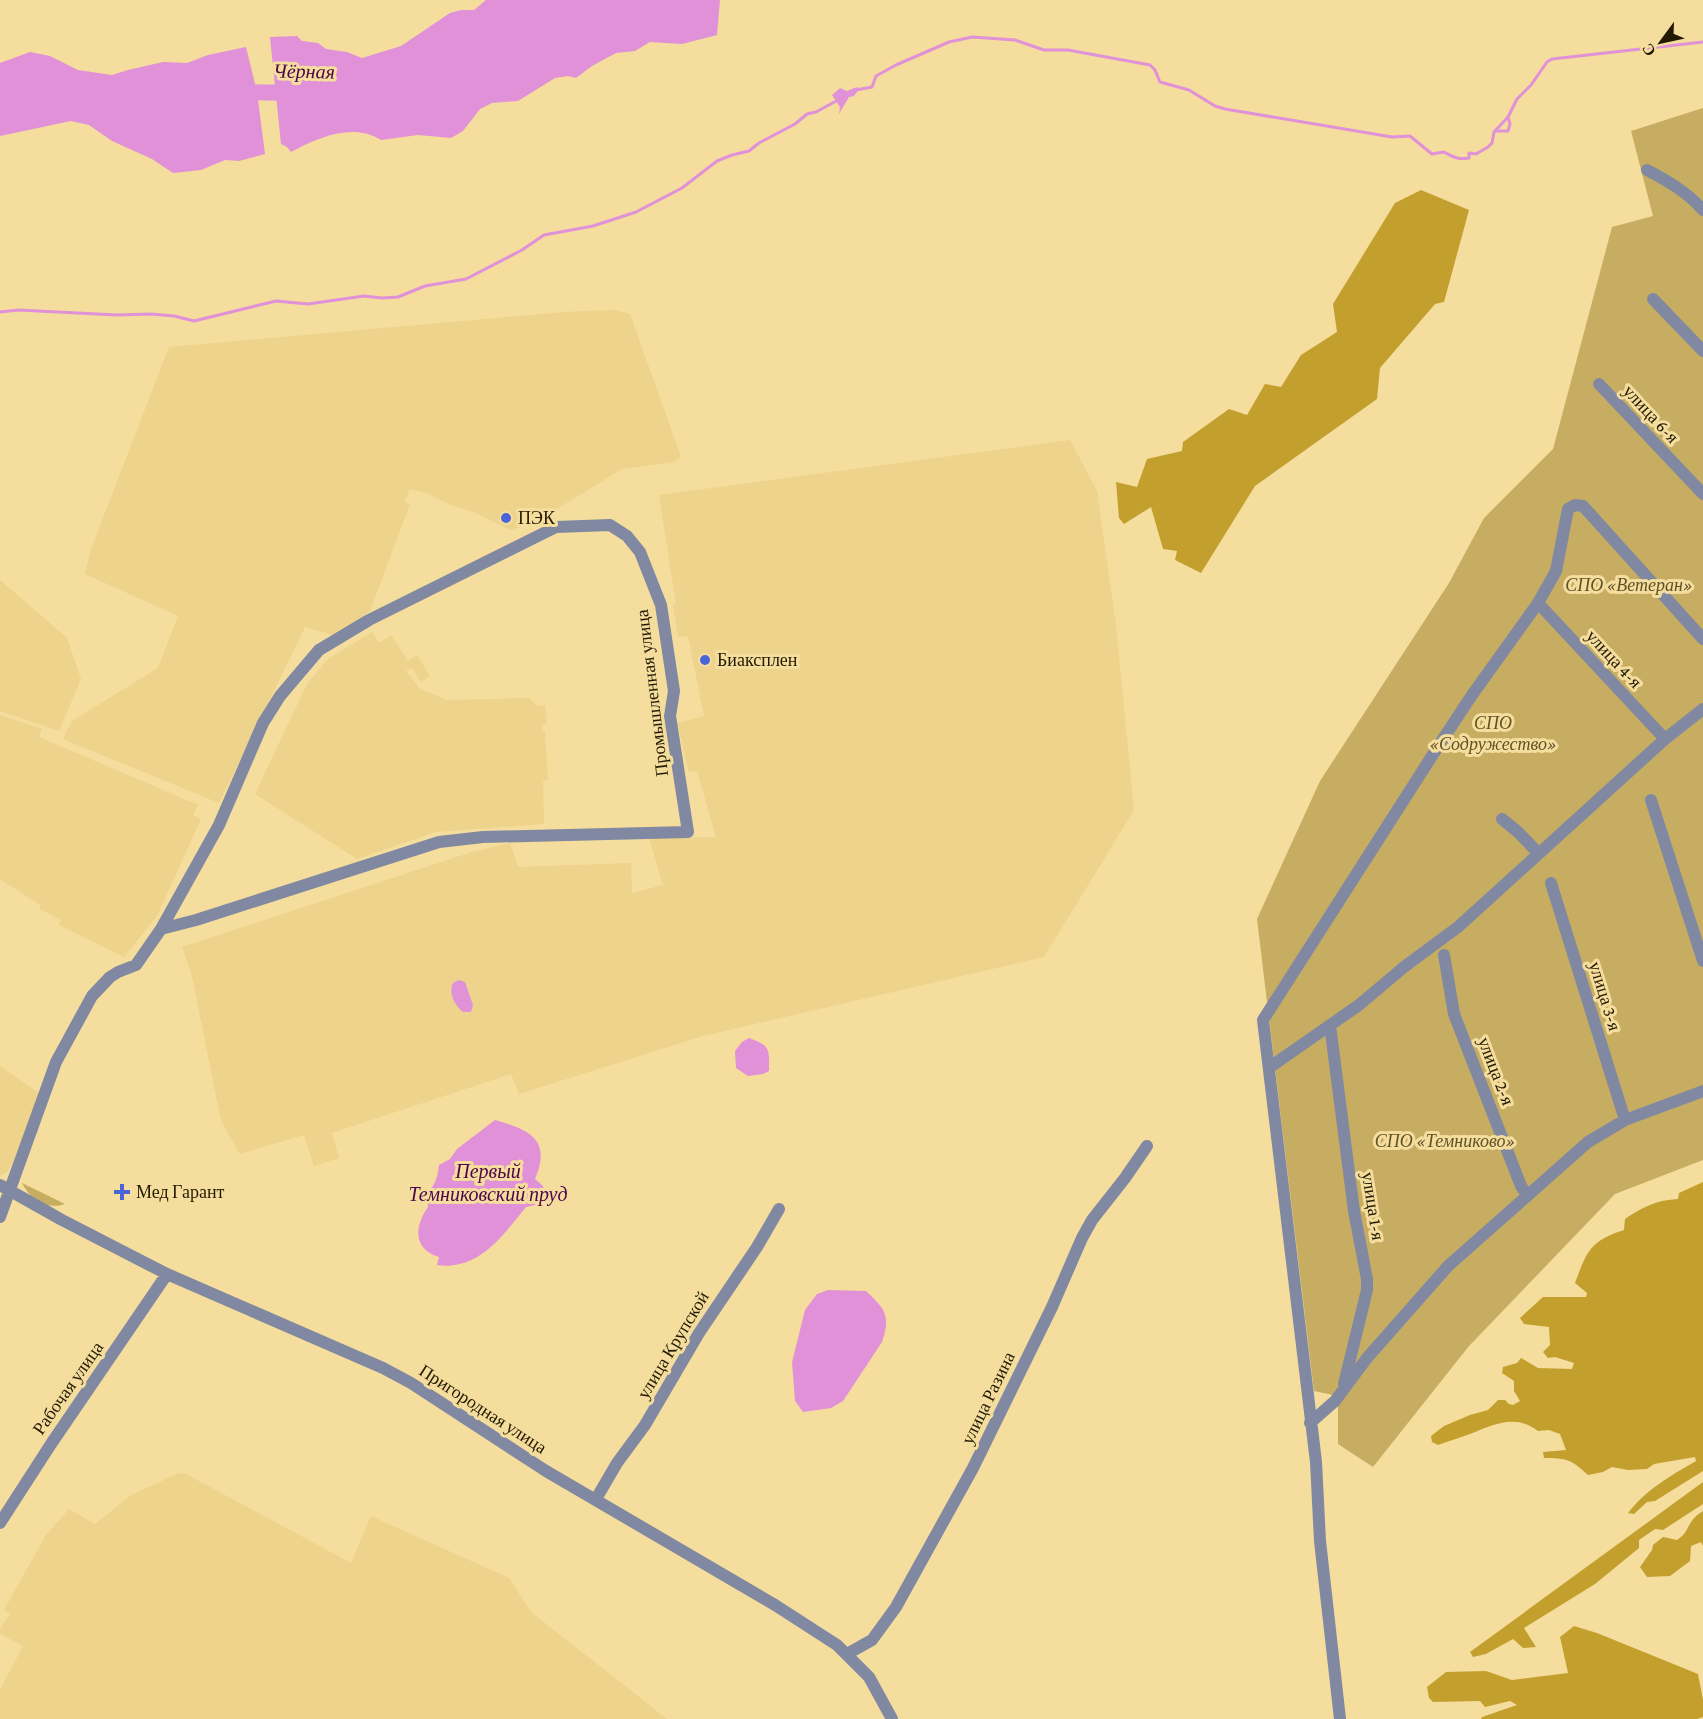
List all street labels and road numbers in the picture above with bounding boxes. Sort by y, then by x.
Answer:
street label: улица 6-я [1619,381,1683,447]
street label: Промышленная улица [632,608,672,778]
street label: улица 4-я [1582,626,1646,692]
street label: улица 3-я [1585,959,1625,1033]
street label: улица 2-я [1474,1034,1518,1108]
street label: улица 1-я [1358,1171,1388,1241]
street label: улица Крупской [633,1287,713,1402]
street label: Рабочая улица [29,1338,107,1438]
street label: улица Разина [957,1349,1019,1447]
street label: Пригородная улица [416,1360,550,1458]

